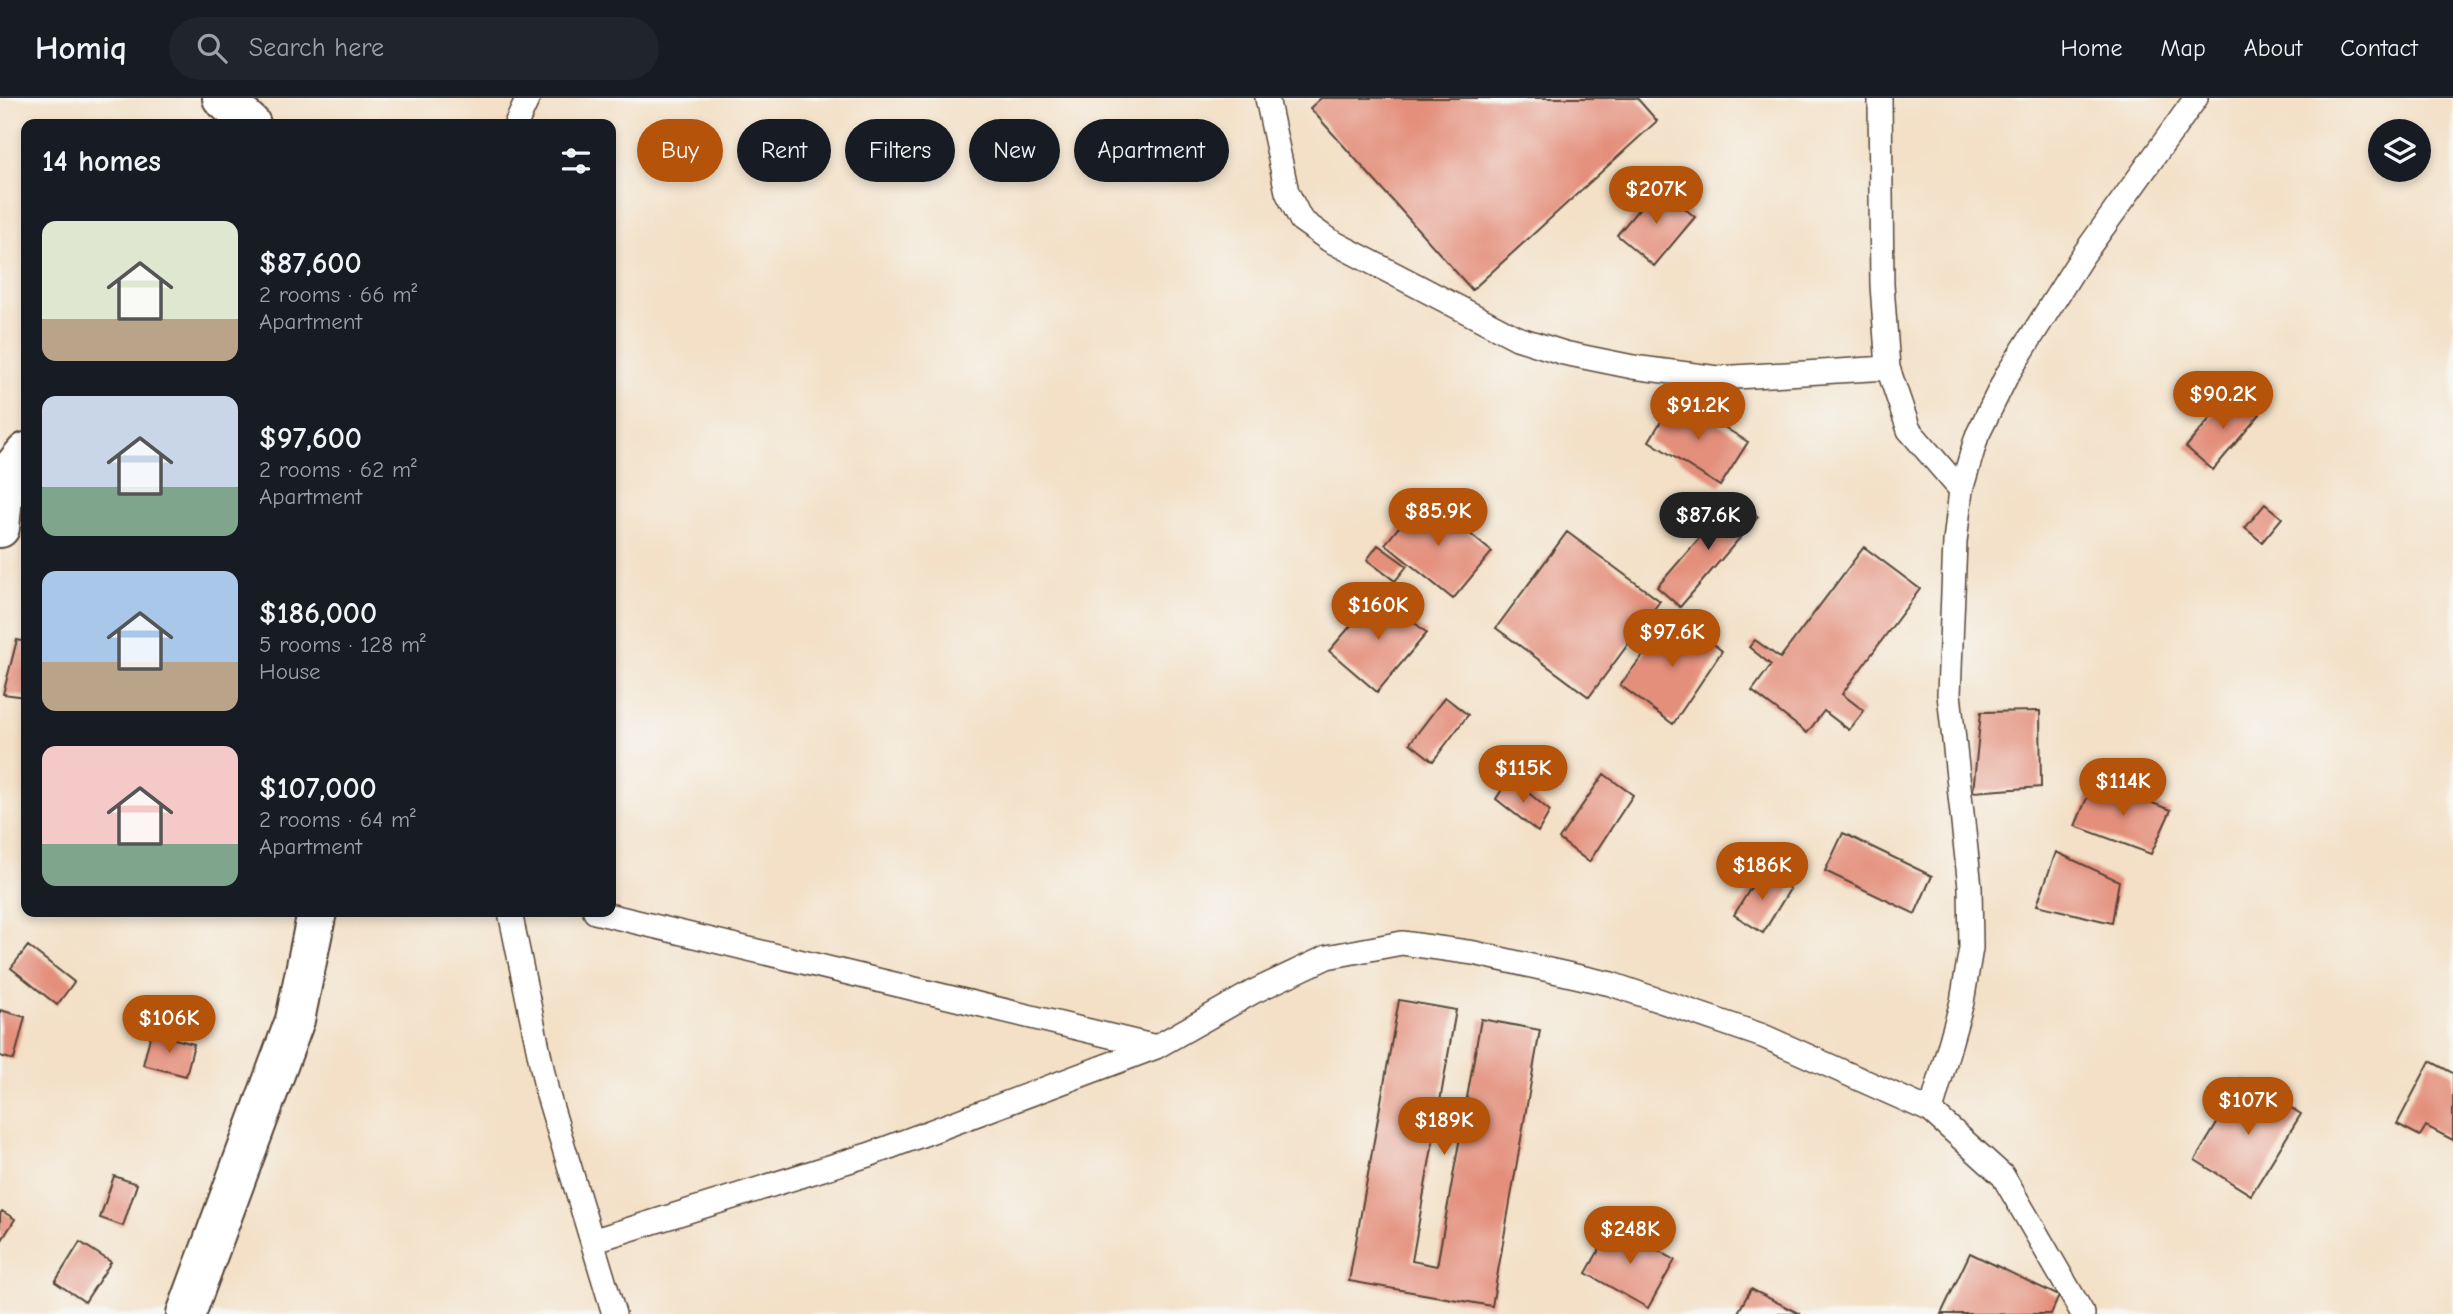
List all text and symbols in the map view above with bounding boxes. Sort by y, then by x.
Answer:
search box [169,17,659,80]
text: Homiq [35,29,127,67]
icon: search [193,29,231,67]
text: Search here [249,33,384,63]
text: Home [2061,34,2122,62]
text: Map [2160,34,2206,62]
text: About [2244,34,2302,62]
text: Contact [2340,34,2418,62]
chip: Buy [637,119,723,182]
chip: Rent [737,119,831,182]
chip: Filters [845,119,955,182]
chip: New [969,119,1060,182]
chip: Apartment [1074,119,1229,182]
map controls [2368,119,2431,182]
button: layers [2368,119,2431,182]
icon: filters [557,142,595,180]
text: 14 homes [42,144,161,179]
pin: $207K [1607,166,1705,226]
text: $207K [1625,175,1687,202]
text: $87,600 [259,246,362,281]
icon: home [98,249,182,333]
text: 2 rooms · 66 m² [259,281,417,308]
text: Apartment [259,308,362,335]
pin: $90.2K [2166,372,2280,431]
text: $90.2K [2189,380,2257,407]
pin: $91.2K [1641,382,1755,442]
text: $91.2K [1666,391,1730,418]
text: $97,600 [259,421,362,456]
icon: home [98,424,182,508]
text: 2 rooms · 62 m² [259,456,417,483]
text: Apartment [259,483,362,510]
pin: $85.9K [1381,489,1495,548]
pin: $87.6K [1651,492,1765,552]
text: $85.9K [1405,497,1471,524]
text: $87.6K [1675,501,1741,528]
pin: $160K [1329,582,1427,642]
text: $160K [1347,591,1409,618]
text: $186,000 [259,596,377,631]
icon: home [98,599,182,683]
pin: $97.6K [1615,610,1729,669]
text: $97.6K [1639,618,1705,645]
text: 5 rooms · 128 m² [259,631,426,658]
text: House [259,658,321,685]
pin: $115K [1474,746,1572,805]
text: $115K [1494,754,1552,781]
pin: $114K [2074,758,2172,818]
text: $114K [2095,767,2151,794]
text: $107,000 [259,771,377,806]
icon: home [98,774,182,858]
text: 2 rooms · 64 m² [259,806,416,833]
text: Apartment [259,833,362,860]
pin: $186K [1713,842,1811,902]
text: $186K [1732,851,1792,878]
pin: $106K [120,996,218,1055]
text: $106K [138,1004,200,1031]
pin: $107K [2199,1077,2297,1137]
text: $107K [2218,1086,2278,1113]
pin: $189K [1395,1098,1493,1157]
text: $189K [1414,1106,1474,1133]
pin: $248K [1581,1206,1679,1266]
text: $248K [1600,1215,1660,1242]

